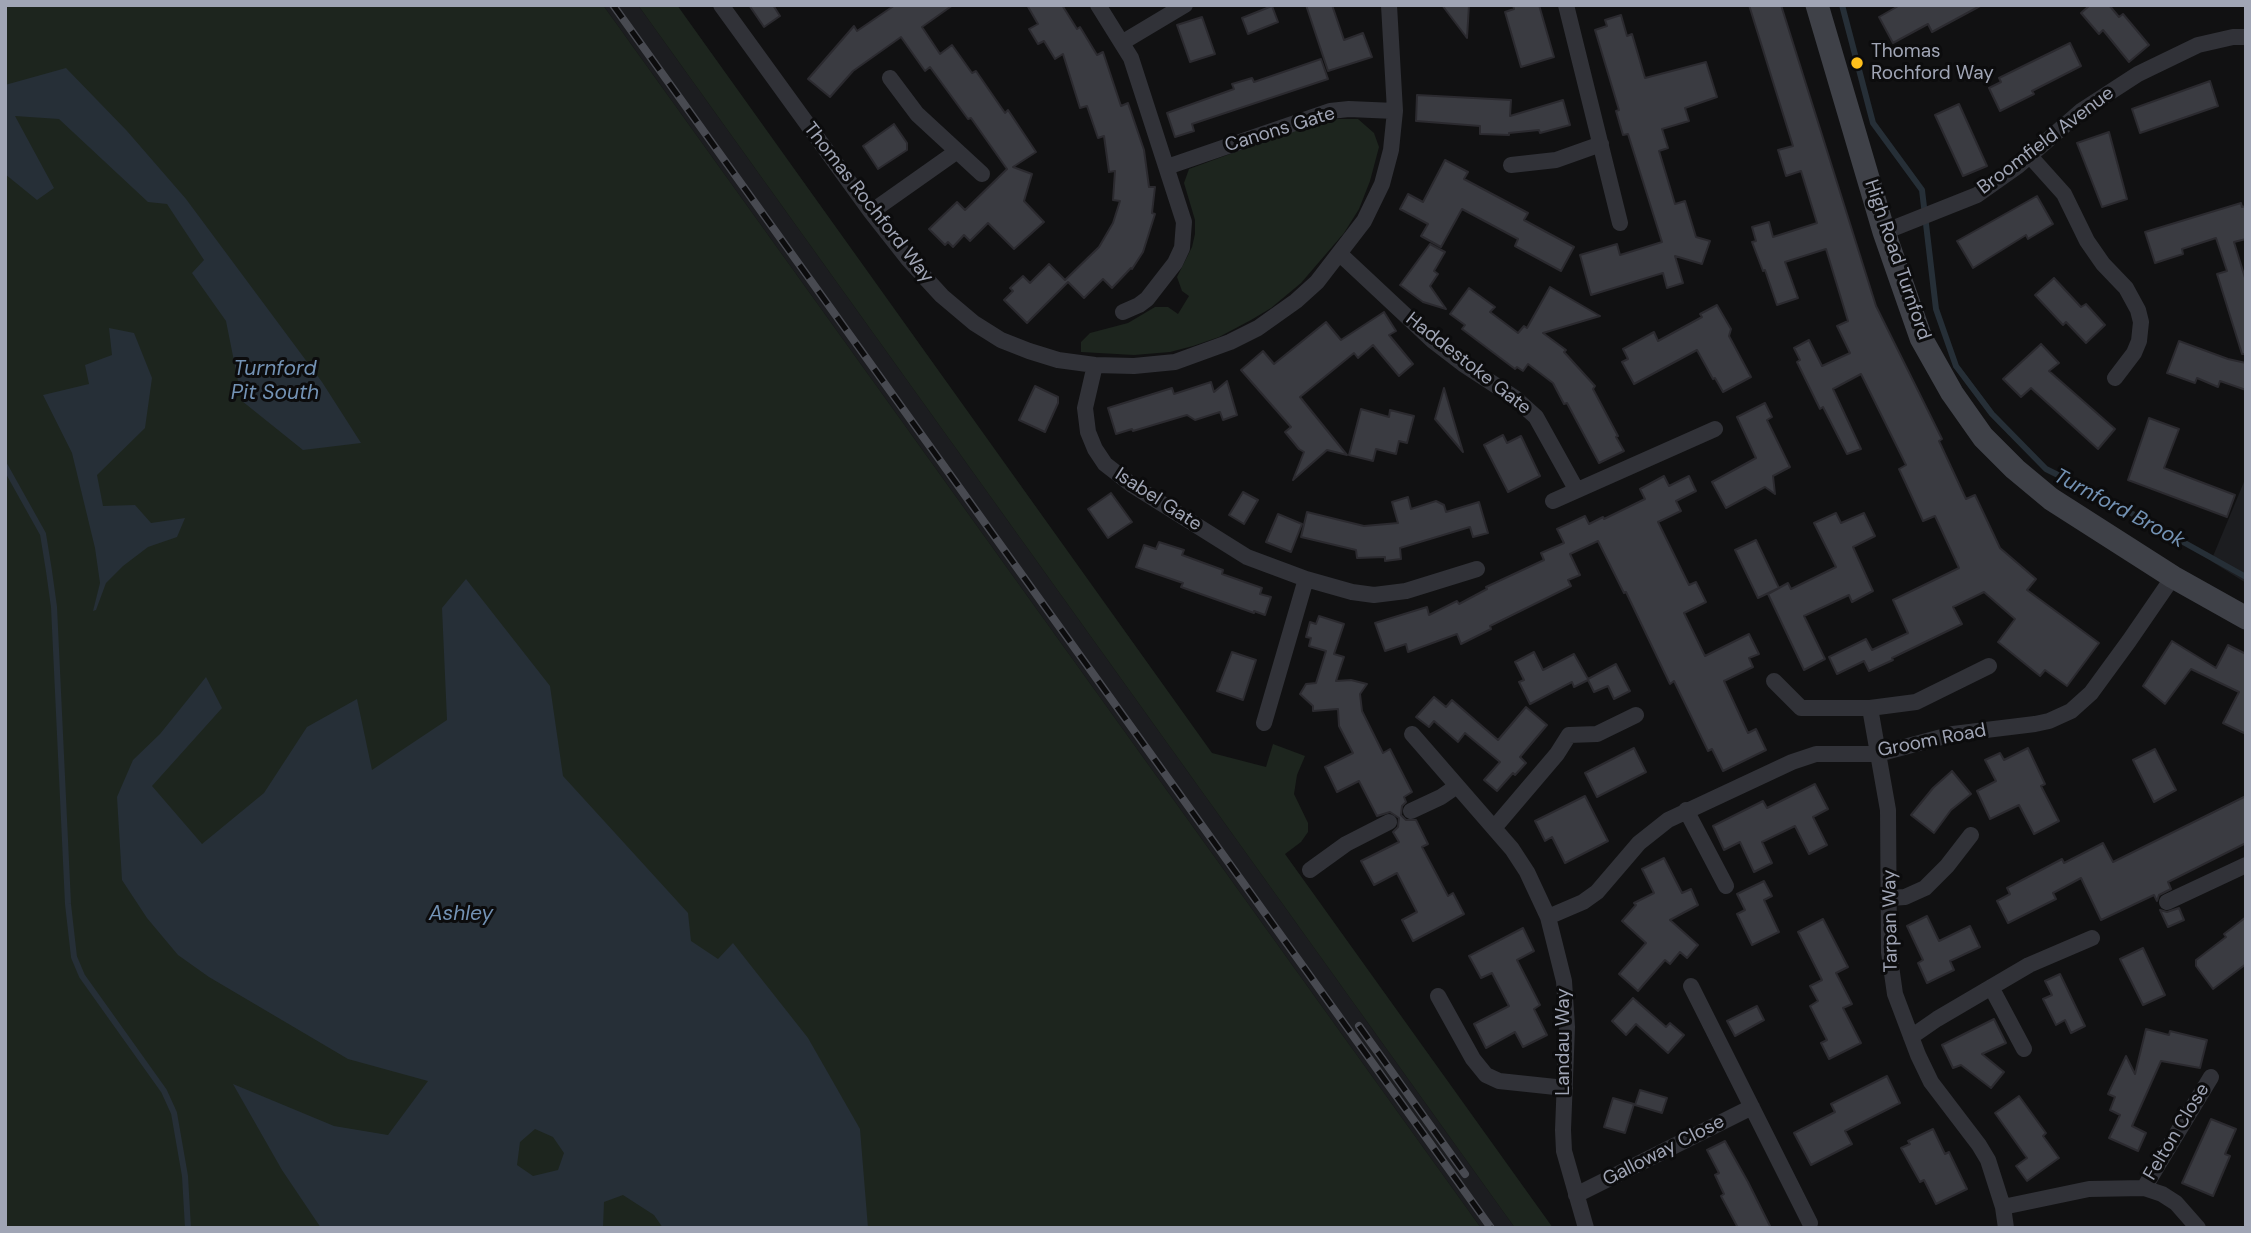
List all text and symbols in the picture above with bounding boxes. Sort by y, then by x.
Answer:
place label: Thomas Rochford Way [1871,41,1994,85]
marker: Thomas Rochford Way [1849,55,1865,71]
street label: Broomfield Avenue [1973,82,2119,200]
street label: Canons Gate [1222,102,1338,158]
street label: Thomas Rochford Way [798,118,938,288]
street label: High Road Turnford [1859,177,1935,343]
street label: Haddestoke Gate [1401,308,1535,420]
water label: Turnford Pit South [231,356,319,406]
street label: Isabel Gate [1110,464,1206,536]
water label: Turnford Brook [2049,464,2189,554]
street label: Groom Road [1876,719,1988,763]
street label: Tarpan Way [1879,869,1903,973]
water label: Ashley [429,901,493,927]
street label: Landau Way [1553,988,1575,1096]
street label: Felton Close [2139,1080,2215,1184]
street label: Galloway Close [1599,1111,1729,1191]

